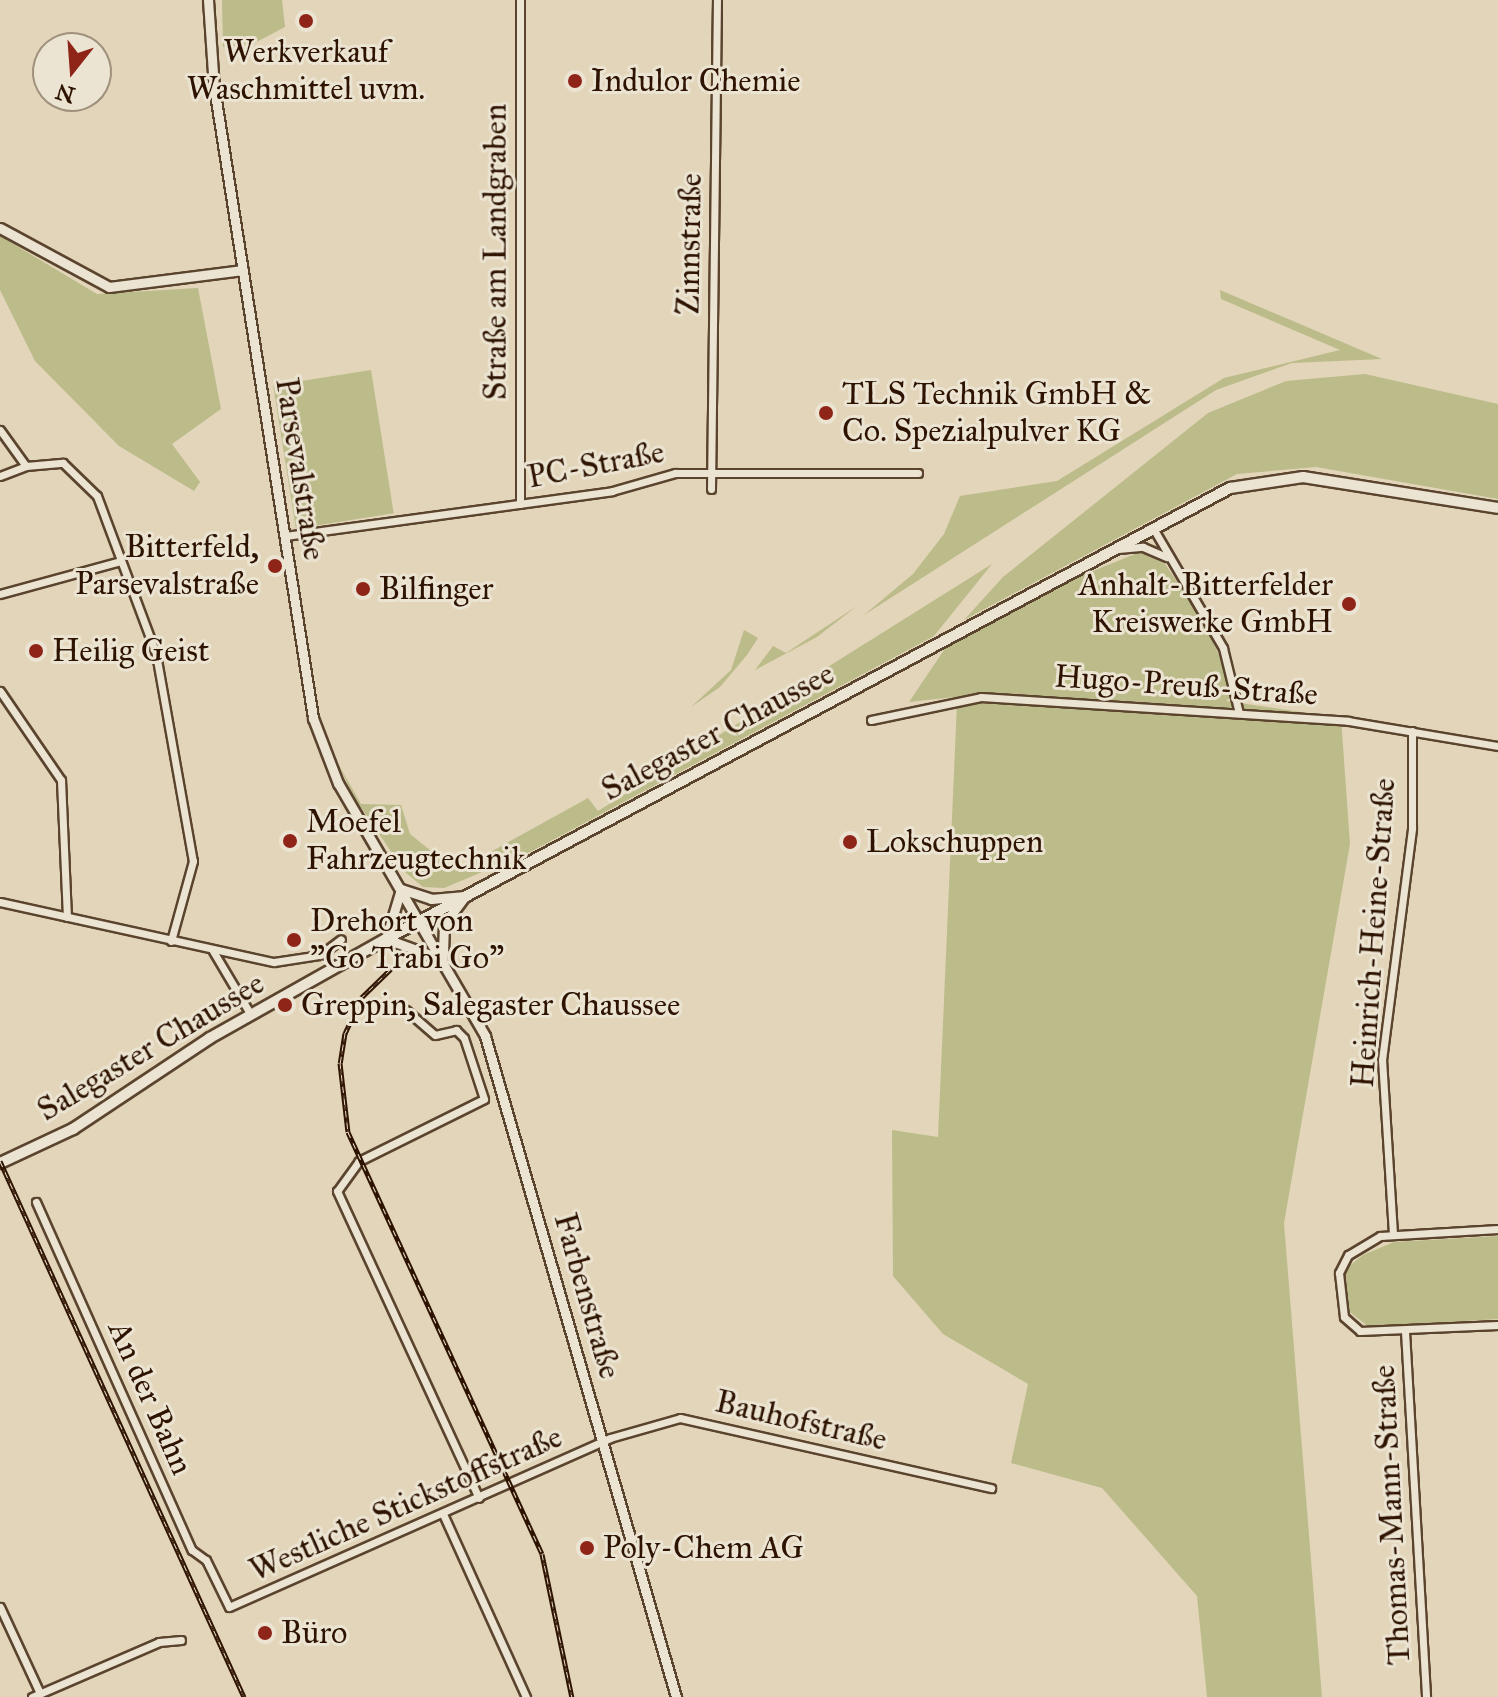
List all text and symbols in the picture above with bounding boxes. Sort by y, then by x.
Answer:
marker: Werkverkauf Waschmittel uvm. [297,12,315,30]
north arrow [32,32,112,112]
place label: Werkverkauf Waschmittel uvm. [187,34,425,109]
place label: Indulor Chemie [591,62,801,100]
marker: Indulor Chemie [566,72,584,90]
text: N [53,78,78,109]
street label: Straße am Landgraben [477,104,515,400]
street label: Zinnstraße [670,173,710,315]
street label: Parsevalstraße [267,375,333,563]
place label: TLS Technik GmbH & Co. Spezialpulver KG [842,376,1151,451]
marker: TLS Technik GmbH & Co. Spezialpulver KG [817,404,835,422]
street label: PC-Straße [524,433,668,497]
place label: Bitterfeld, Parsevalstraße [75,529,259,604]
marker: Bitterfeld, Parsevalstraße [266,557,284,575]
place label: Anhalt-Bitterfelder Kreiswerke GmbH [1078,567,1333,642]
place label: Bilfinger [379,570,494,608]
marker: Bilfinger [354,580,372,598]
marker: Anhalt-Bitterfelder Kreiswerke GmbH [1340,595,1358,613]
place label: Heilig Geist [52,632,209,670]
marker: Heilig Geist [27,642,45,660]
street label: Salegaster Chaussee [595,655,841,809]
street label: Hugo-Preuß-Straße [1053,658,1319,714]
street label: Heinrich-Heine-Straße [1344,777,1404,1089]
place label: Moefel Fahrzeugtechnik [306,804,526,879]
place label: Lokschuppen [866,823,1043,861]
marker: Moefel Fahrzeugtechnik [281,832,299,850]
marker: Lokschuppen [841,833,859,851]
place label: Drehort von "Go Trabi Go" [310,903,504,978]
marker: Drehort von "Go Trabi Go" [285,931,303,949]
street label: Salegaster Chaussee [31,964,271,1130]
place label: Greppin, Salegaster Chaussee [301,986,680,1024]
marker: Greppin, Salegaster Chaussee [276,996,294,1014]
street label: Farbenstraße [545,1209,629,1383]
street label: An der Bahn [99,1315,201,1481]
street label: Thomas-Mann-Straße [1365,1364,1419,1666]
street label: Bauhofstraße [711,1383,891,1459]
street label: Westliche Stickstoffstraße [244,1418,568,1590]
place label: Poly-Chem AG [603,1529,804,1567]
marker: Poly-Chem AG [578,1539,596,1557]
place label: Büro [281,1614,347,1652]
marker: Büro [256,1624,274,1642]

